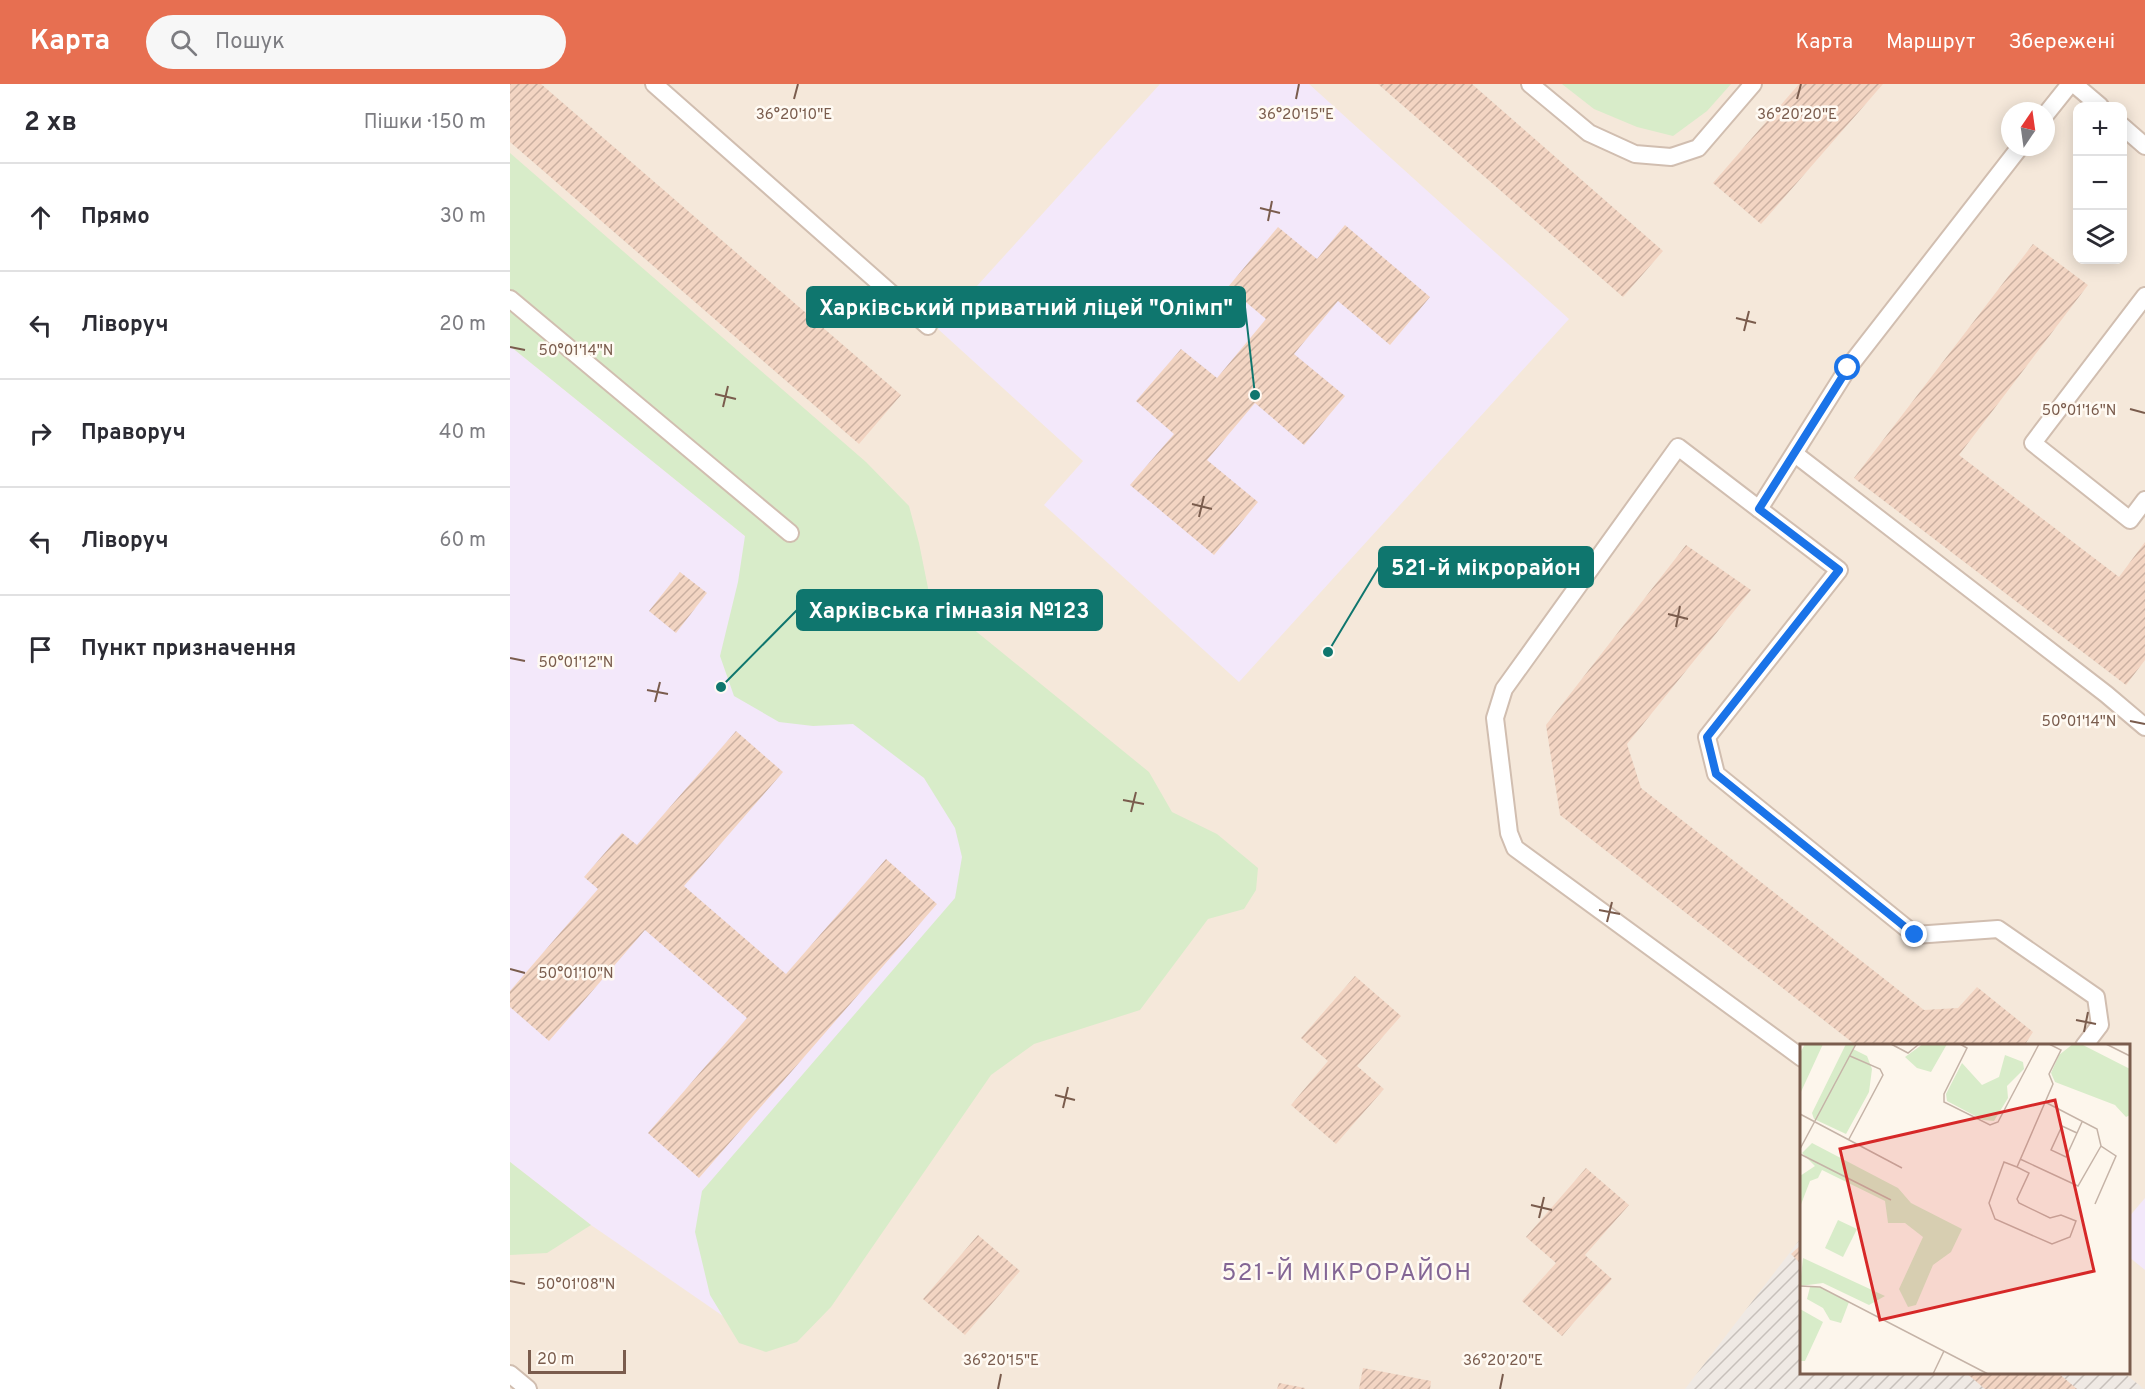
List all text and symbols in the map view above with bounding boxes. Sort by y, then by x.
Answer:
search box [146,15,566,69]
text: Карта [30,24,110,60]
icon: search [167,26,200,59]
text: Пошук [215,29,285,56]
text: Карта [1796,29,1853,56]
text: Маршрут [1886,29,1975,56]
text: Збережені [2008,29,2115,56]
north arrow [2001,102,2055,156]
map controls [2073,102,2127,264]
button: + [2073,102,2127,156]
text: 36°20'10"E [756,106,832,125]
text: 36°20'15"E [1258,106,1334,125]
text: 36°20'20"E [1757,106,1837,125]
text: 2 хв [24,107,77,140]
text: Пішки · 150 m [364,110,486,136]
button: − [2073,156,2127,210]
icon: ahead [24,201,57,234]
text: Прямо [81,204,150,231]
text: 30 m [440,204,486,230]
button: layers [2073,210,2127,264]
callout: Харківський приватний ліцей "Олімп" [807,287,1245,327]
text: Харківський приватний ліцей "Олімп" [819,296,1233,323]
icon: left [24,309,57,342]
text: Ліворуч [81,312,169,339]
text: 20 m [439,312,486,338]
text: 50°01'14"N [539,342,613,361]
route start [1834,354,1860,380]
text: 50°01'16"N [2042,402,2116,421]
icon: right [24,417,57,450]
text: Праворуч [81,420,186,447]
text: 40 m [439,420,486,446]
icon: left [24,525,57,558]
text: Ліворуч [81,528,169,555]
text: 60 m [440,528,486,554]
callout: 521-й мікрорайон [1379,547,1593,587]
text: 521-й мікрорайон [1391,556,1581,583]
callout: Харківська гімназія №123 [797,590,1102,630]
text: Харківська гімназія №123 [809,599,1089,626]
icon: arrive [24,633,57,666]
text: Пункт призначення [81,636,296,663]
text: 50°01'12"N [539,654,613,673]
text: 50°01'14"N [2042,713,2116,732]
route end [1901,921,1927,947]
text: 50°01'10"N [538,965,614,984]
inset map [1800,1044,2130,1374]
district label: 521-Й МІКРОРАЙОН [1221,1257,1473,1289]
text: 50°01'08"N [537,1276,615,1295]
scale bar [528,1347,626,1374]
text: 20 m [537,1350,574,1370]
text: 36°20'15"E [963,1352,1039,1371]
text: 36°20'20"E [1463,1352,1543,1371]

